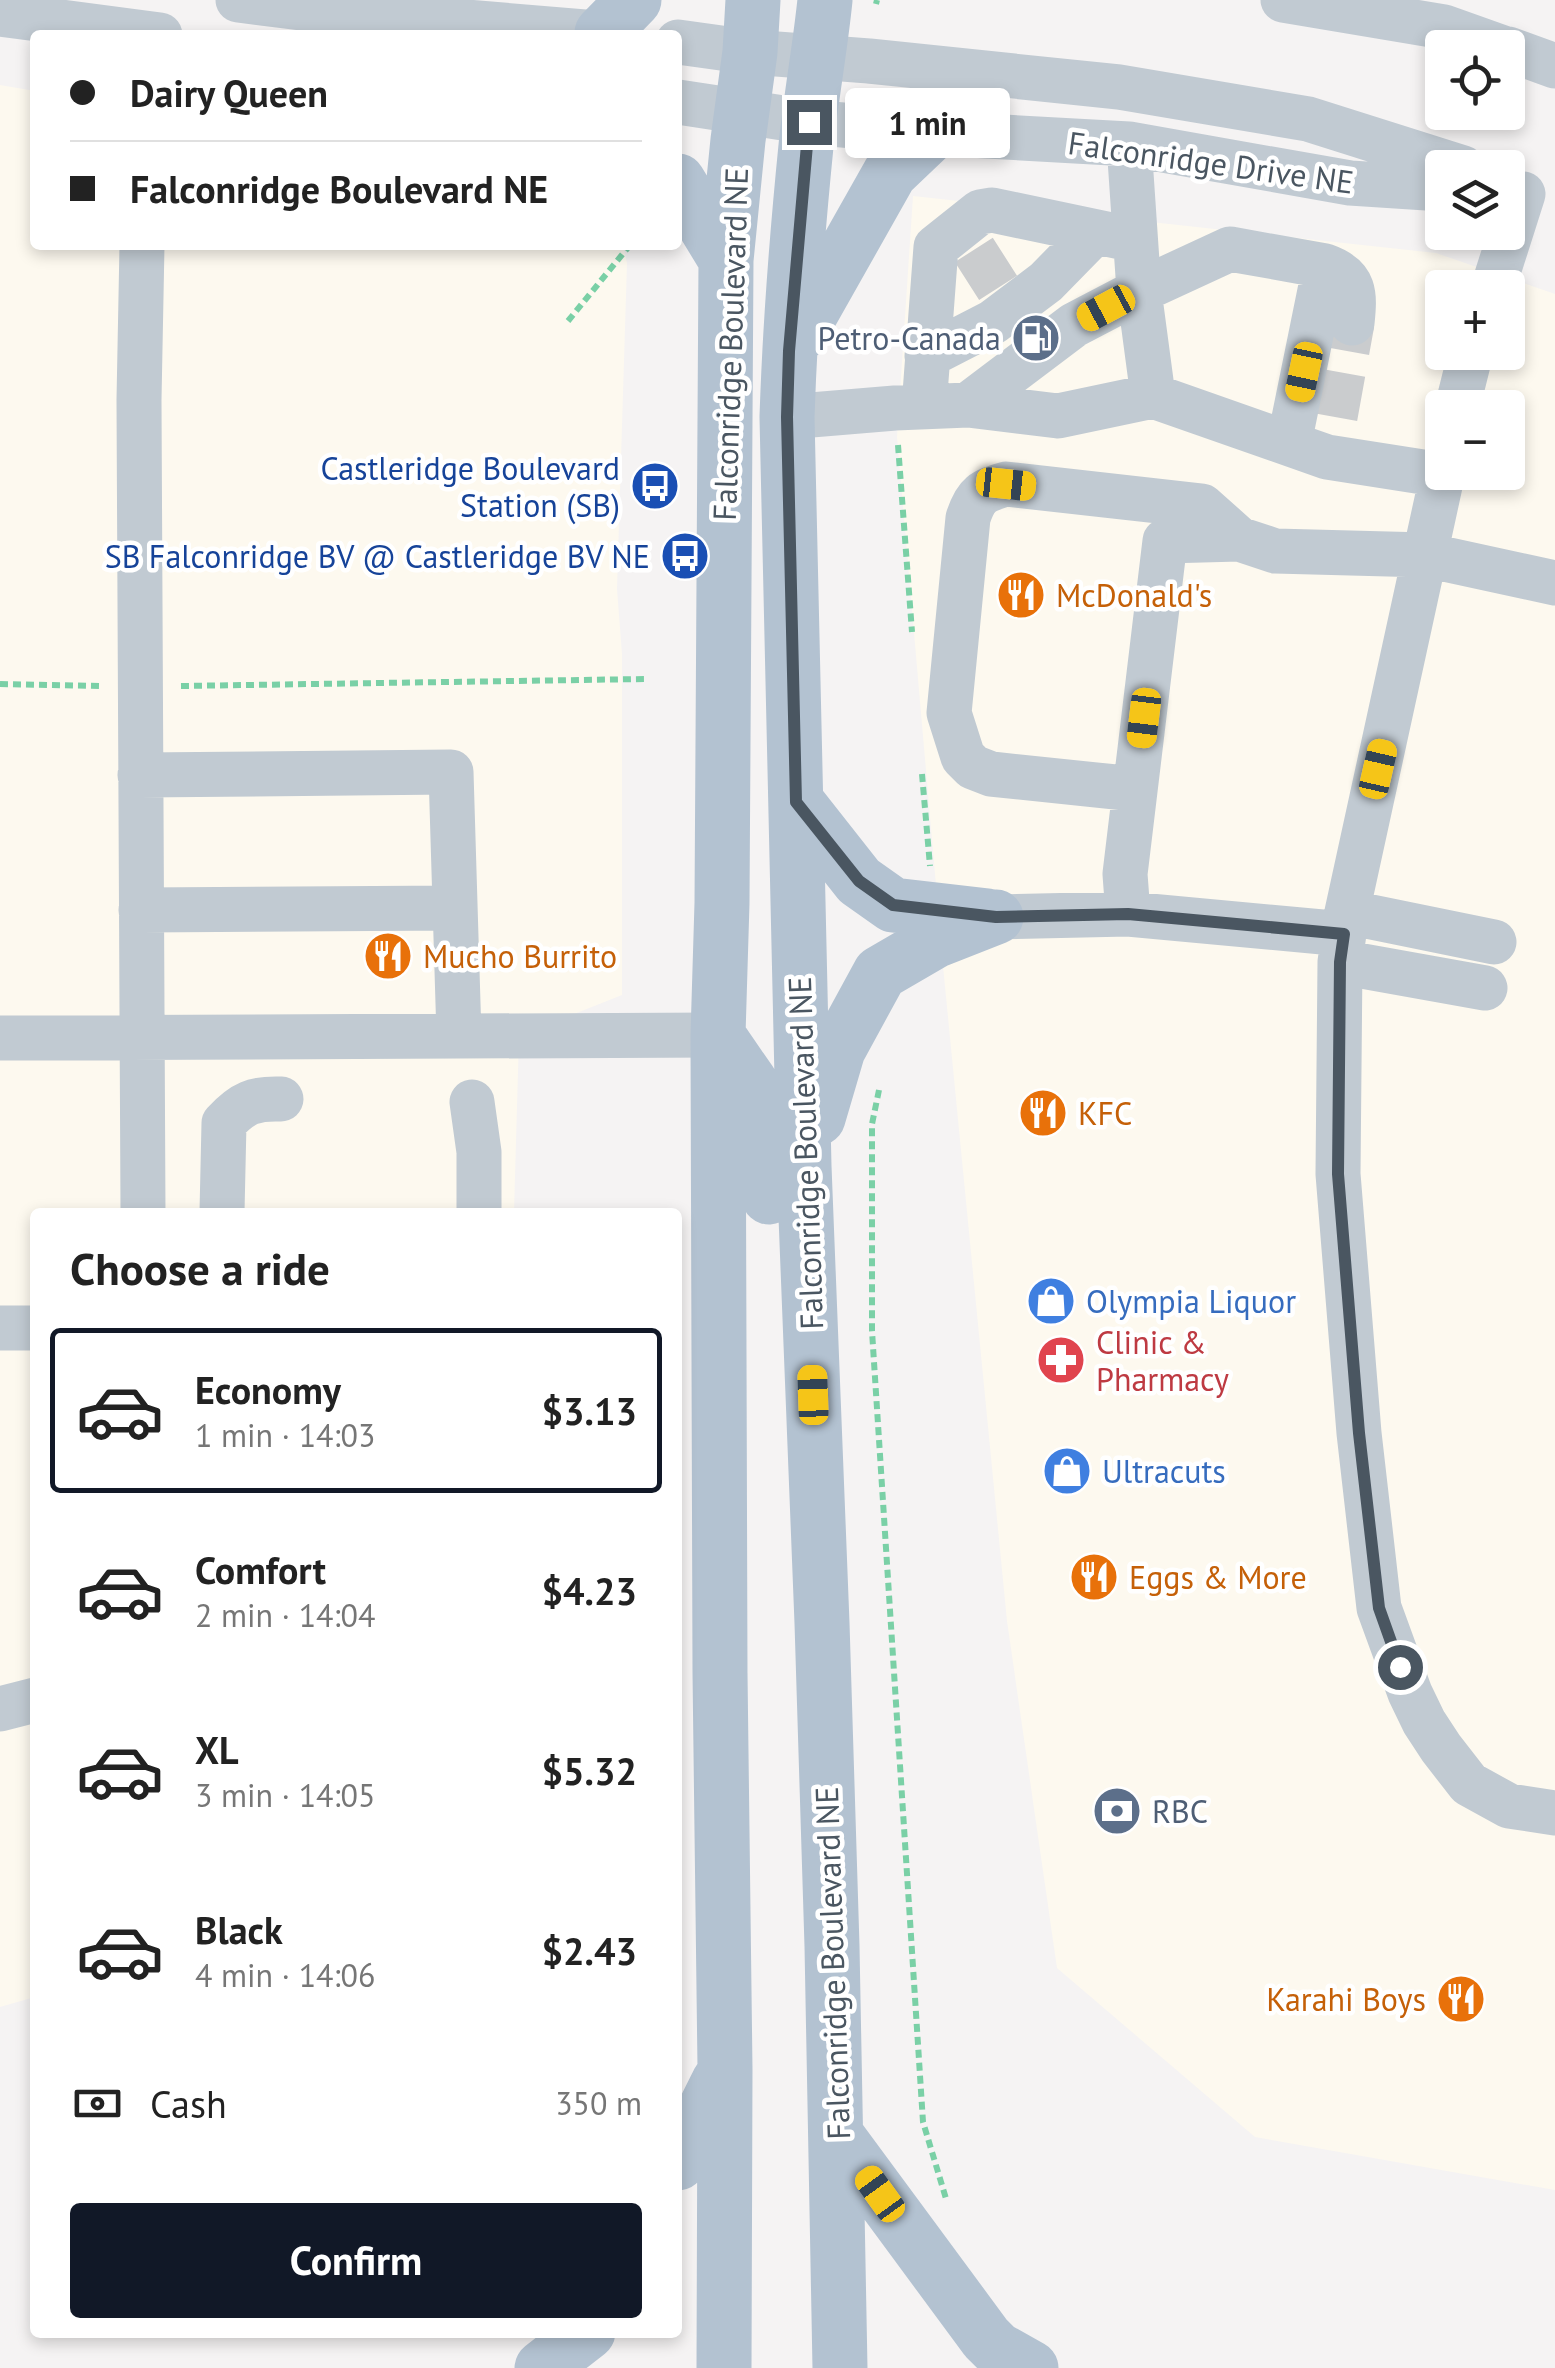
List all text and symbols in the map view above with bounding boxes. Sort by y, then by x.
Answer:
map controls [1425,30,1525,490]
button: locate [1425,30,1525,130]
text: Dairy Queen [130,68,328,117]
callout: 1 min [844,87,1009,157]
route end [787,100,832,145]
text: 1 min [888,102,967,144]
street label: Falconridge Drive NE [1066,121,1356,203]
button: layers [1425,150,1525,250]
text: Falconridge Boulevard NE [130,164,548,213]
street label: Falconridge Boulevard NE [703,167,757,521]
button: + [1425,270,1525,370]
car [1072,281,1140,335]
fuel station icon: Petro-Canada [1010,312,1062,364]
place label: Petro-Canada [818,317,1001,359]
car [1283,340,1325,404]
button: − [1425,390,1525,490]
place label: Castleridge Boulevard Station (SB) [320,447,620,526]
bus stop icon: Castleridge Boulevard Station (SB) [629,460,681,512]
car [975,466,1037,502]
bus stop icon: SB Falconridge BV @ Castleridge BV NE [659,530,711,582]
place label: SB Falconridge BV @ Castleridge BV NE [105,535,650,577]
restaurant icon: McDonald's [995,569,1047,621]
place label: McDonald's [1056,574,1212,616]
car [1125,686,1163,750]
car [1357,736,1399,802]
restaurant icon: Mucho Burrito [362,930,414,982]
place label: Mucho Burrito [423,935,617,977]
street label: Falconridge Boulevard NE [778,976,832,1330]
restaurant icon: KFC [1017,1087,1069,1139]
place label: KFC [1078,1092,1132,1134]
text: Choose a ride [70,1239,330,1297]
shop icon: Olympia Liquor [1025,1275,1077,1327]
place label: Olympia Liquor [1086,1280,1296,1322]
place label: Clinic & Pharmacy [1096,1321,1229,1400]
pharmacy icon: Clinic & Pharmacy [1035,1334,1087,1386]
car [797,1364,829,1426]
text: Economy [195,1365,341,1414]
icon: car [75,1366,165,1456]
text: $3.13 [541,1386,637,1435]
text: 1 min · 14:03 [195,1414,375,1456]
shop icon: Ultracuts [1041,1445,1093,1497]
place label: Ultracuts [1102,1450,1226,1492]
text: Comfort [195,1545,326,1594]
icon: car [75,1546,165,1636]
restaurant icon: Eggs & More [1068,1551,1120,1603]
place label: Eggs & More [1129,1556,1307,1598]
text: $4.23 [541,1566,637,1615]
text: 2 min · 14:04 [195,1594,375,1636]
route start [1378,1645,1423,1690]
text: XL [195,1725,239,1774]
icon: car [75,1726,165,1816]
text: $5.32 [541,1746,637,1795]
text: 3 min · 14:05 [195,1774,375,1816]
bank icon: RBC [1091,1785,1143,1837]
street label: Falconridge Boulevard NE [805,1786,859,2140]
place label: RBC [1152,1790,1208,1832]
text: Black [195,1905,283,1954]
icon: car [75,1906,165,1996]
text: $2.43 [541,1926,637,1975]
text: 4 min · 14:06 [195,1954,375,1996]
restaurant icon: Karahi Boys [1435,1973,1487,2025]
place label: Karahi Boys [1266,1978,1426,2020]
icon: cash [70,2076,125,2131]
text: Cash [150,2079,227,2128]
text: 350 m [555,2082,642,2124]
car [850,2161,910,2227]
button: Confirm [70,2203,642,2318]

